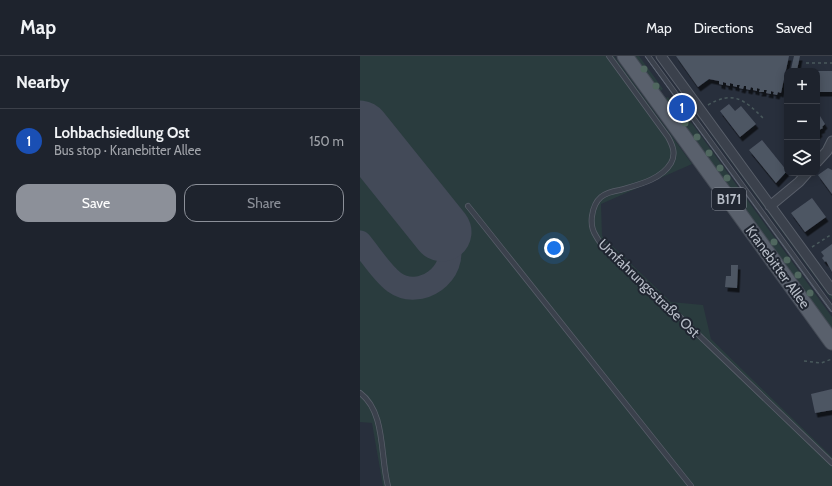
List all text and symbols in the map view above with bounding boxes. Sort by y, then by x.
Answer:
text: Map [20,16,56,39]
text: Map [646,19,672,37]
text: Directions [694,19,754,37]
text: Saved [776,19,812,37]
map controls [784,68,820,176]
button: + [784,68,820,104]
text: Nearby [16,72,69,92]
pin: 1 [669,93,695,123]
button: − [784,104,820,140]
text: Lohbachsiedlung Ost [54,124,190,142]
text: 1 [27,133,31,149]
text: 150 m [309,133,344,149]
button: layers [784,140,820,176]
text: Bus stop · Kranebitter Allee [54,142,201,158]
button: Save [16,184,176,222]
button: Share [184,184,344,222]
road number: B171 [712,188,746,210]
street label: Kranebitter Allee [742,222,814,312]
street label: Umfahrungsstraße Ost [594,235,704,341]
your location [544,238,564,258]

